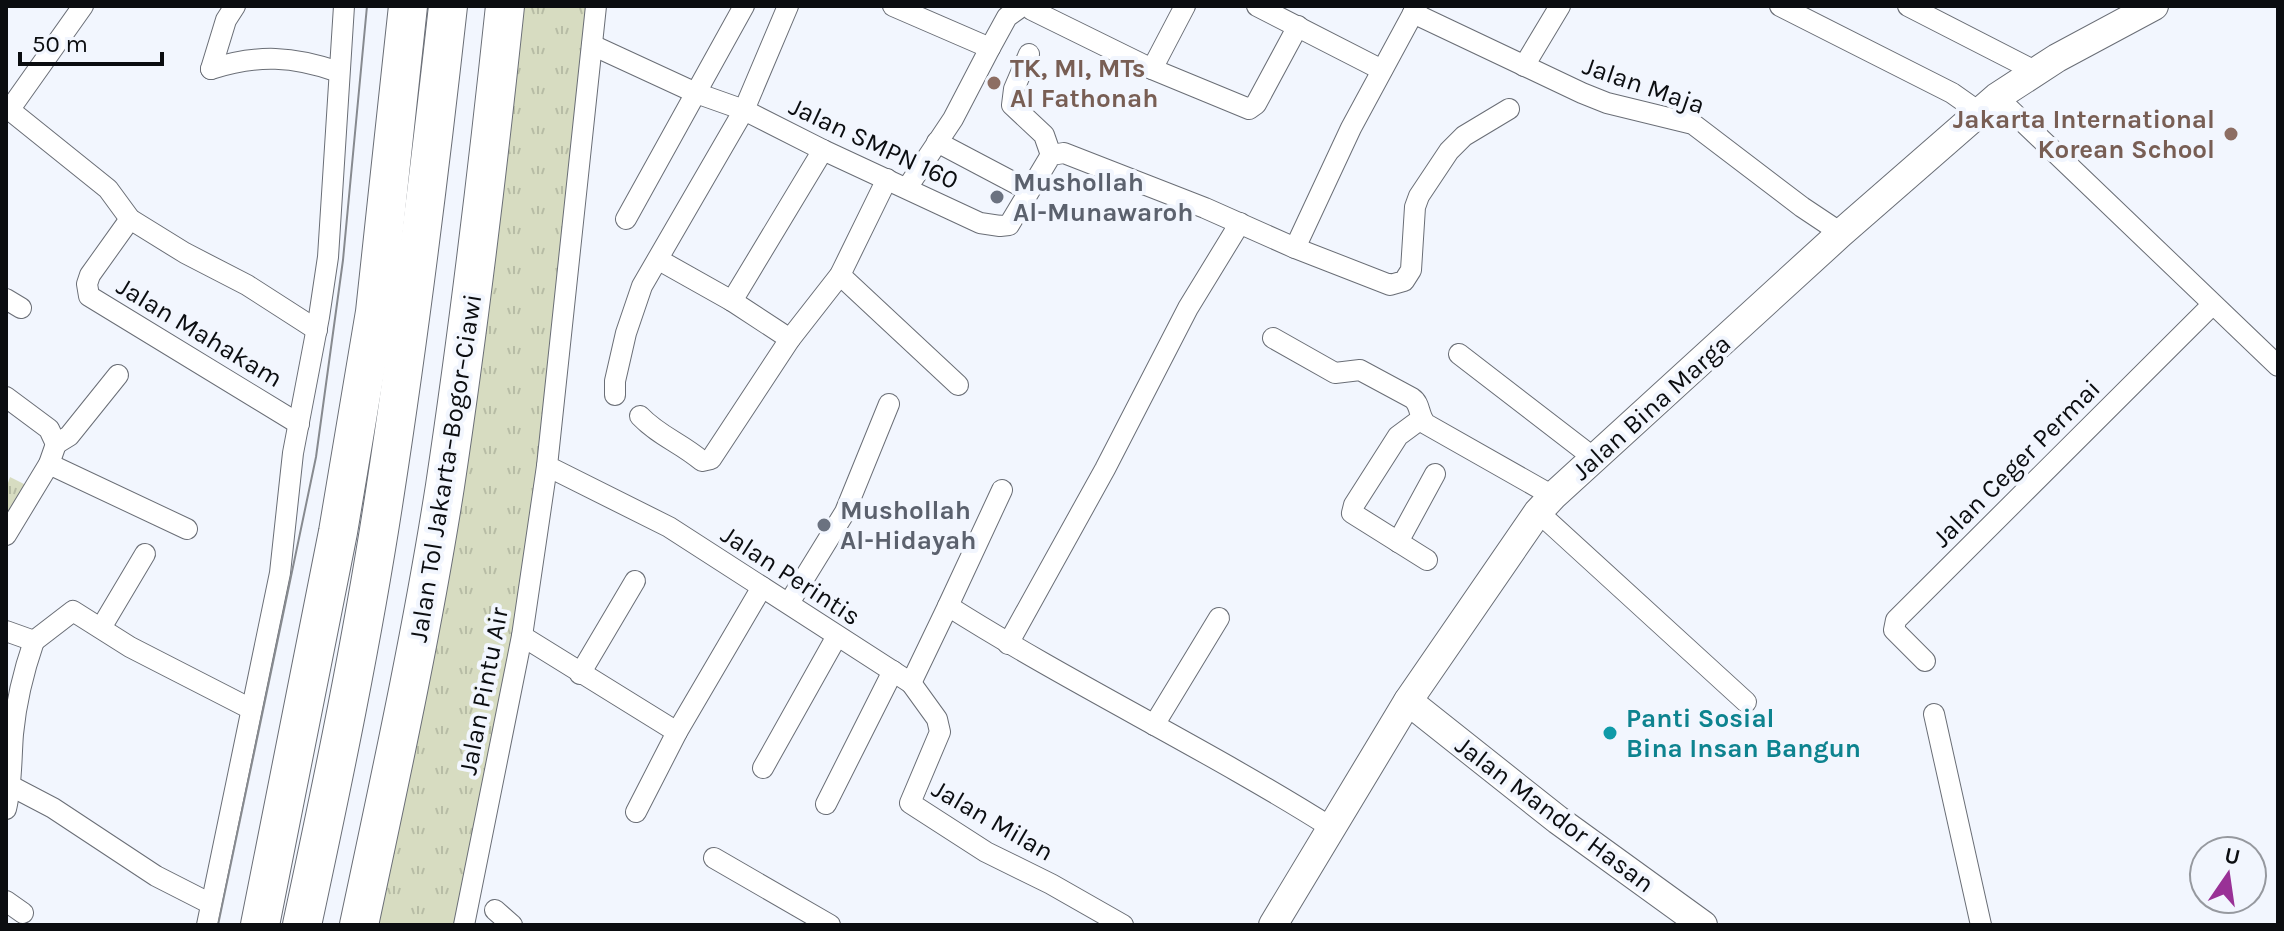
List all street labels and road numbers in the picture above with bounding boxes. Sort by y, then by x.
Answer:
street label: Jalan Maja [1579,50,1709,121]
street label: Jalan SMPN 160 [784,91,963,196]
street label: Jalan Mahakam [111,271,288,394]
street label: Jalan Tol Jakarta–Bogor–Ciawi [403,292,488,644]
street label: Jalan Bina Marga [1566,328,1737,487]
street label: Jalan Ceger Permai [1926,373,2107,554]
street label: Jalan Perintis [715,519,866,632]
street label: Jalan Pintu Air [452,604,515,777]
street label: Jalan Mandor Hasan [1449,730,1660,899]
street label: Jalan Milan [926,773,1059,868]

